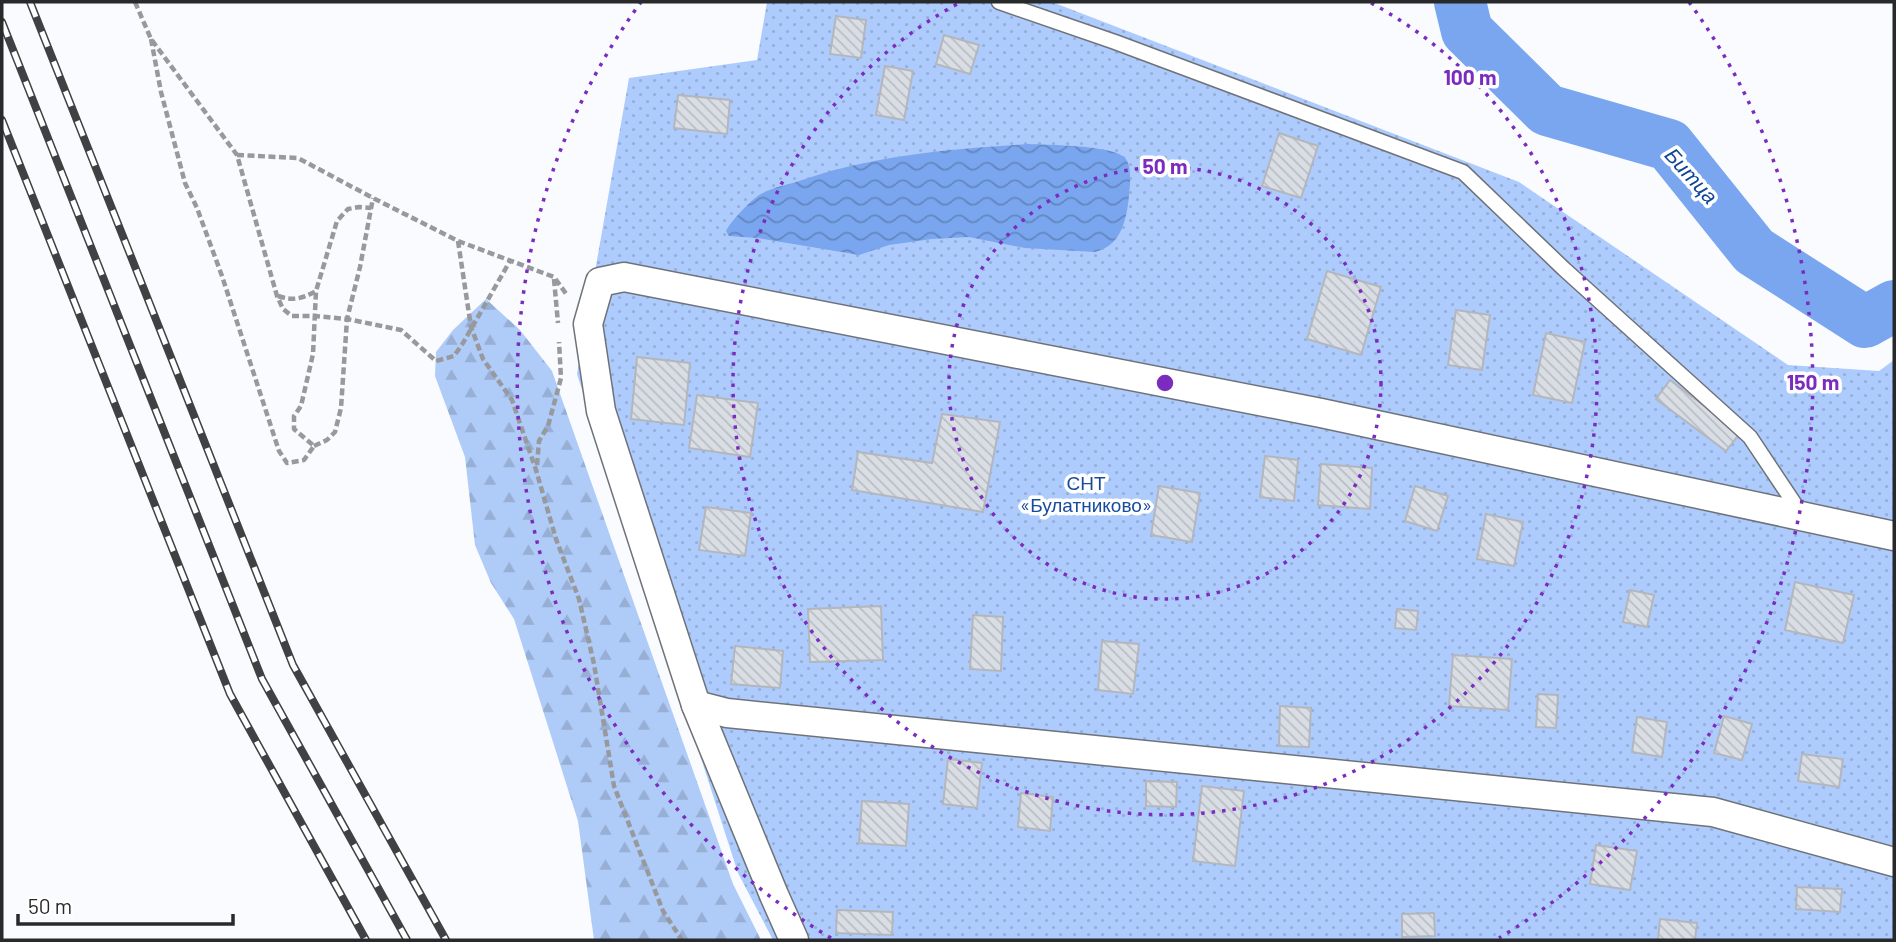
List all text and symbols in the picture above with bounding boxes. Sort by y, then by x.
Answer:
text: 100 m [1443,64,1497,89]
water label: Битца [1660,142,1724,208]
text: 50 m [1142,153,1188,178]
text: 150 m [1787,369,1839,394]
centre of rings [1153,371,1177,395]
park label: СНТ «Булатниково» [1020,471,1152,516]
scale bar [18,883,233,927]
text: 50 m [28,893,72,918]

